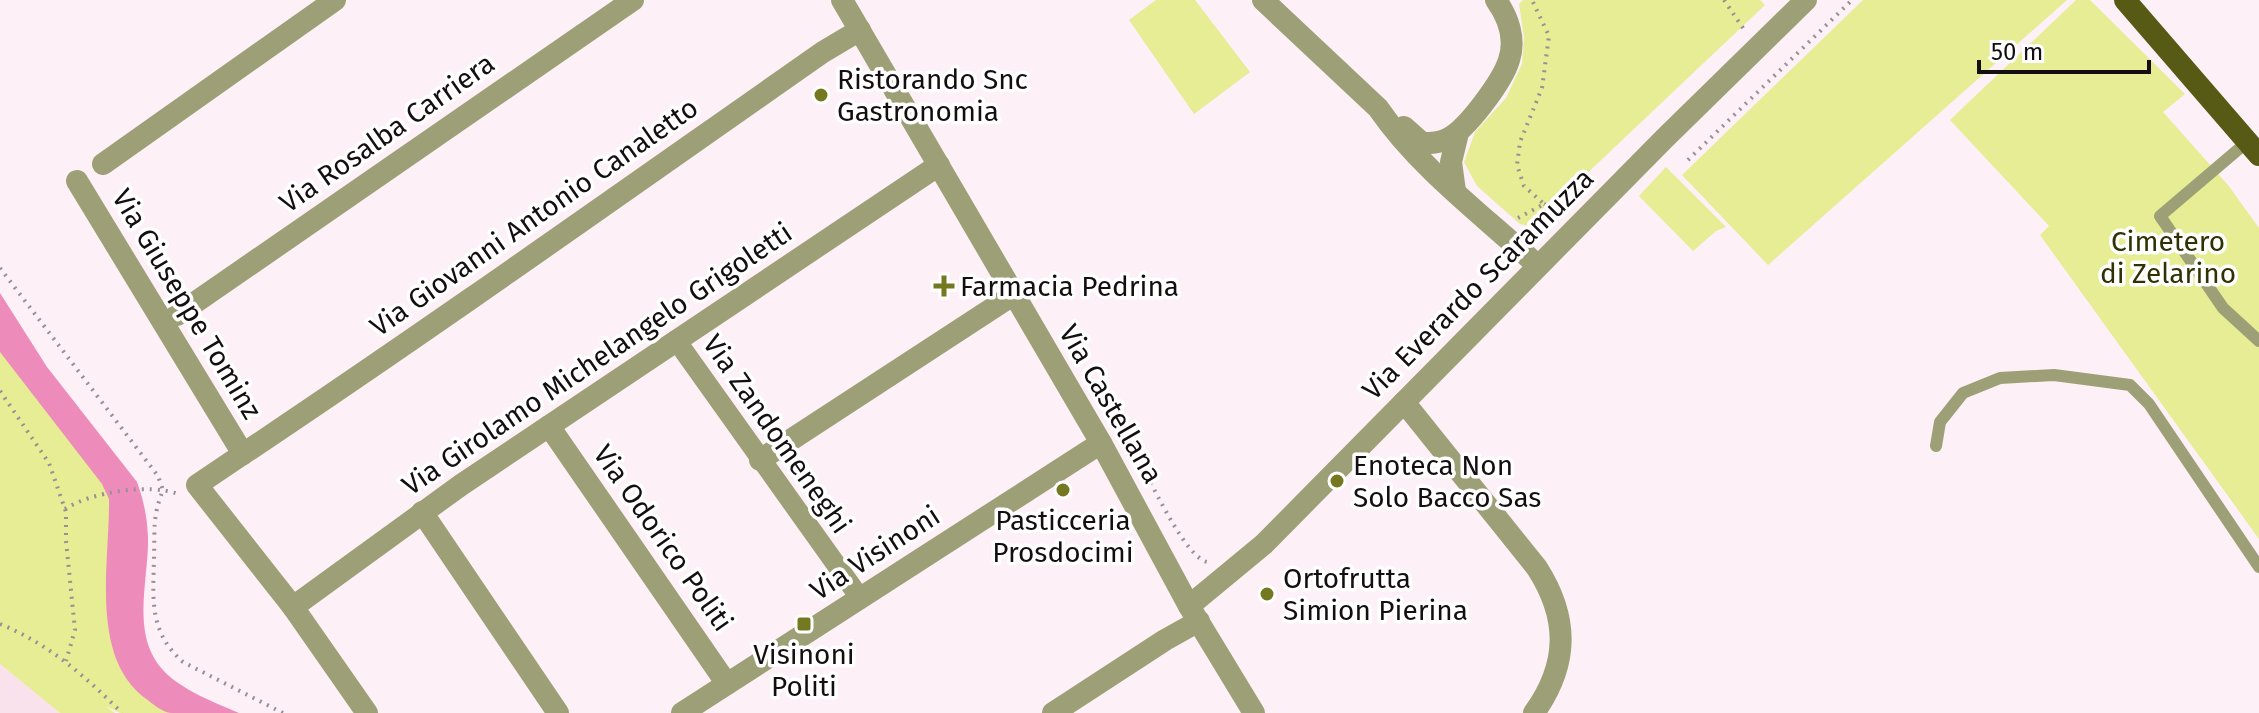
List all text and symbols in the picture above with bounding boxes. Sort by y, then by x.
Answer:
scale bar [1979,24,2149,74]
text: 50 m [1991,38,2043,66]
street label: Via Rosalba Carriera [273,47,501,219]
place label: Ristorando Snc Gastronomia [837,63,1028,128]
marker: Ristorando Snc Gastronomia [812,86,830,104]
street label: Via Giovanni Antonio Canaletto [364,91,704,343]
street label: Via Everardo Scaramuzza [1356,162,1600,406]
street label: Via Giuseppe Tominz [105,183,269,425]
street label: Via Girolamo Michelangelo Grigoletti [396,216,798,502]
park label: Cimetero di Zelarino [2100,225,2236,290]
place label: Farmacia Pedrina [960,270,1179,303]
marker: Farmacia Pedrina [935,277,953,295]
street label: Via Castellana [1052,319,1170,489]
street label: Via Zandomeneghi [696,328,858,540]
street label: Via Odorico Politi [586,439,740,637]
place label: Enoteca Non Solo Bacco Sas [1353,449,1541,514]
marker: Enoteca Non Solo Bacco Sas [1328,472,1346,490]
marker: Pasticceria Prosdocimi [1054,481,1072,499]
street label: Via Visinoni [804,499,946,607]
place label: Pasticceria Prosdocimi [992,504,1134,569]
place label: Ortofrutta Simion Pierina [1283,562,1468,627]
marker: Ortofrutta Simion Pierina [1258,585,1276,603]
marker: Visinoni Politi [795,615,813,633]
place label: Visinoni Politi [753,638,855,703]

